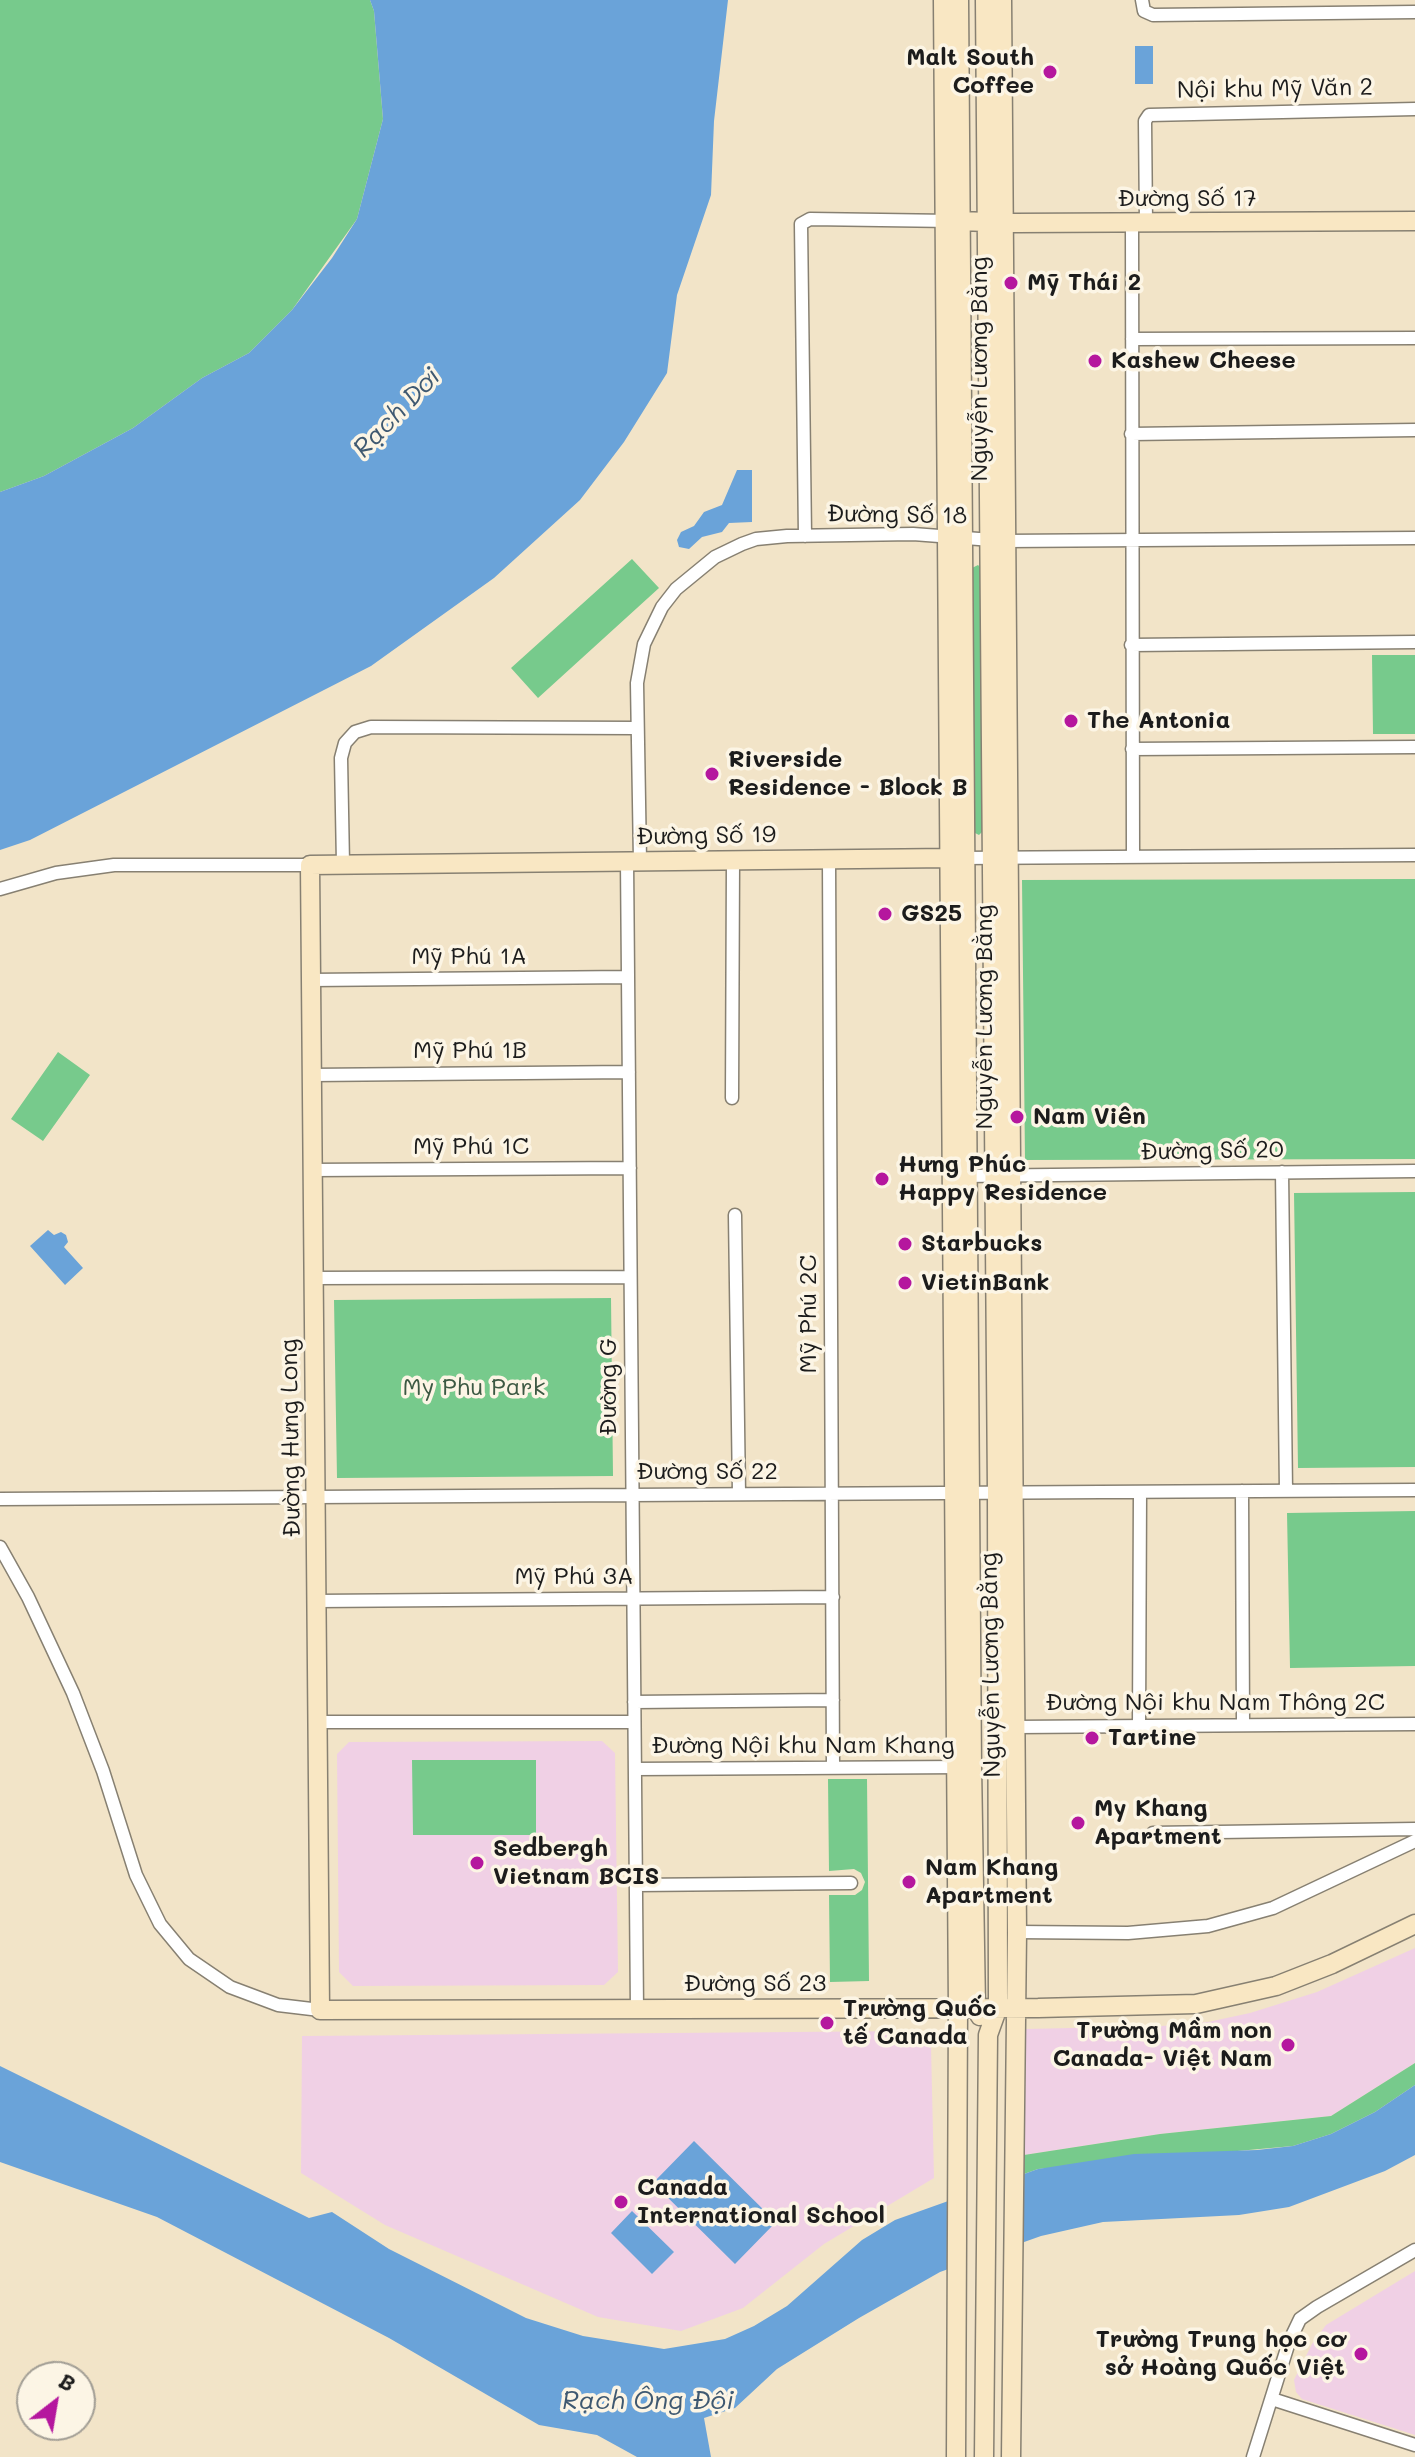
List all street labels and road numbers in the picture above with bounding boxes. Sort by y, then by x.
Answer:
street label: Nội khu Mỹ Văn 2 [1177,73,1373,105]
street label: Đường Số 17 [1117,185,1257,213]
street label: Nguyễn Lương Bằng [966,256,994,482]
street label: Đường Số 18 [827,499,967,531]
street label: Đường Số 19 [636,820,776,852]
street label: Nguyễn Lương Bằng [971,904,999,1130]
street label: Mỹ Phú 1A [411,943,527,971]
street label: Mỹ Phú 1B [413,1037,527,1065]
street label: Mỹ Phú 1C [413,1133,529,1161]
street label: Đường Số 20 [1140,1135,1284,1167]
street label: Mỹ Phú 2C [795,1255,823,1373]
street label: Đường Hưng Long [275,1338,307,1538]
street label: Đường G [595,1338,623,1436]
street label: Đường Số 22 [636,1458,778,1486]
street label: Nguyễn Lương Bằng [975,1552,1007,1778]
street label: Mỹ Phú 3A [514,1563,634,1591]
street label: Đường Nội khu Nam Thông 2C [1045,1689,1385,1717]
street label: Đường Nội khu Nam Khang [651,1732,955,1760]
street label: Đường Số 23 [684,1970,826,1998]

